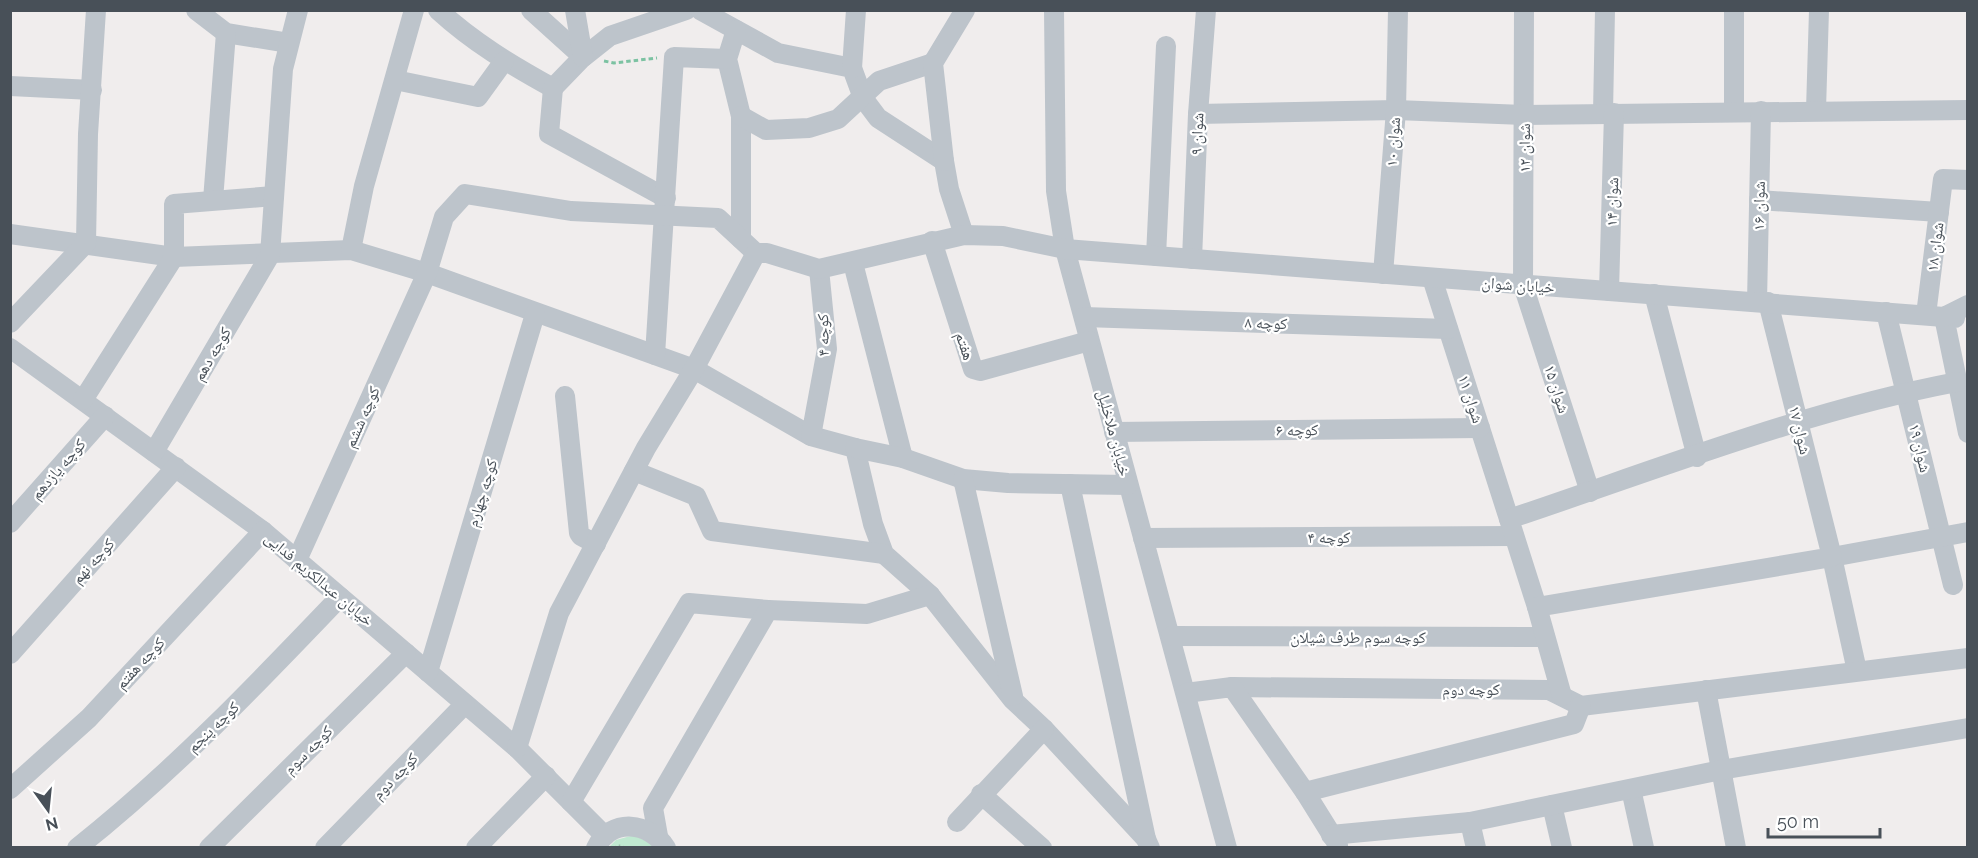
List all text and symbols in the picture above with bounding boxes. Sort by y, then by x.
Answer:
street label: شوان ۹ [1186,112,1209,156]
street label: شوان ۱۰ [1382,117,1405,168]
street label: شوان ۱۲ [1515,123,1535,173]
street label: شوان ۱۴ [1602,177,1623,227]
street label: شوان ۱۶ [1749,181,1770,231]
street label: شوان ۱۸ [1923,221,1948,273]
street label: خیابان شوان [1481,273,1555,298]
street label: کوچه ۴ [813,313,833,357]
street label: کوچه ۸ [1244,313,1288,333]
street label: کوچه دهم [189,323,236,385]
street label: هفتم [951,329,978,363]
street label: شوان ۱۵ [1539,362,1574,416]
street label: شوان ۱۱ [1453,372,1488,426]
street label: کوچه ششم [340,383,385,451]
street label: خیابان ملاخلیل [1092,388,1135,478]
street label: شوان ۱۷ [1784,404,1815,457]
street label: کوچه ۶ [1275,420,1319,440]
street label: شوان ۱۹ [1904,422,1935,475]
street label: کوچه یازدهم [26,434,91,504]
street label: کوچه چهارم [463,456,502,530]
street label: خیابان عبدالکریم فدایی [260,528,377,631]
street label: کوچه ۴ [1308,528,1351,547]
street label: کوچه نهم [68,534,119,588]
street label: کوچه سوم طرف شیلان [1290,628,1426,648]
street label: کوچه هفتم [111,633,170,694]
street label: کوچه دوم [1442,680,1500,700]
street label: کوچه پنجم [183,697,244,757]
street label: کوچه سوم [280,721,337,779]
street label: کوچه دوم [368,748,423,804]
north arrow [18,780,78,840]
scale bar [1768,801,1880,839]
text: 50 m [1777,811,1819,832]
text: N [43,813,60,835]

